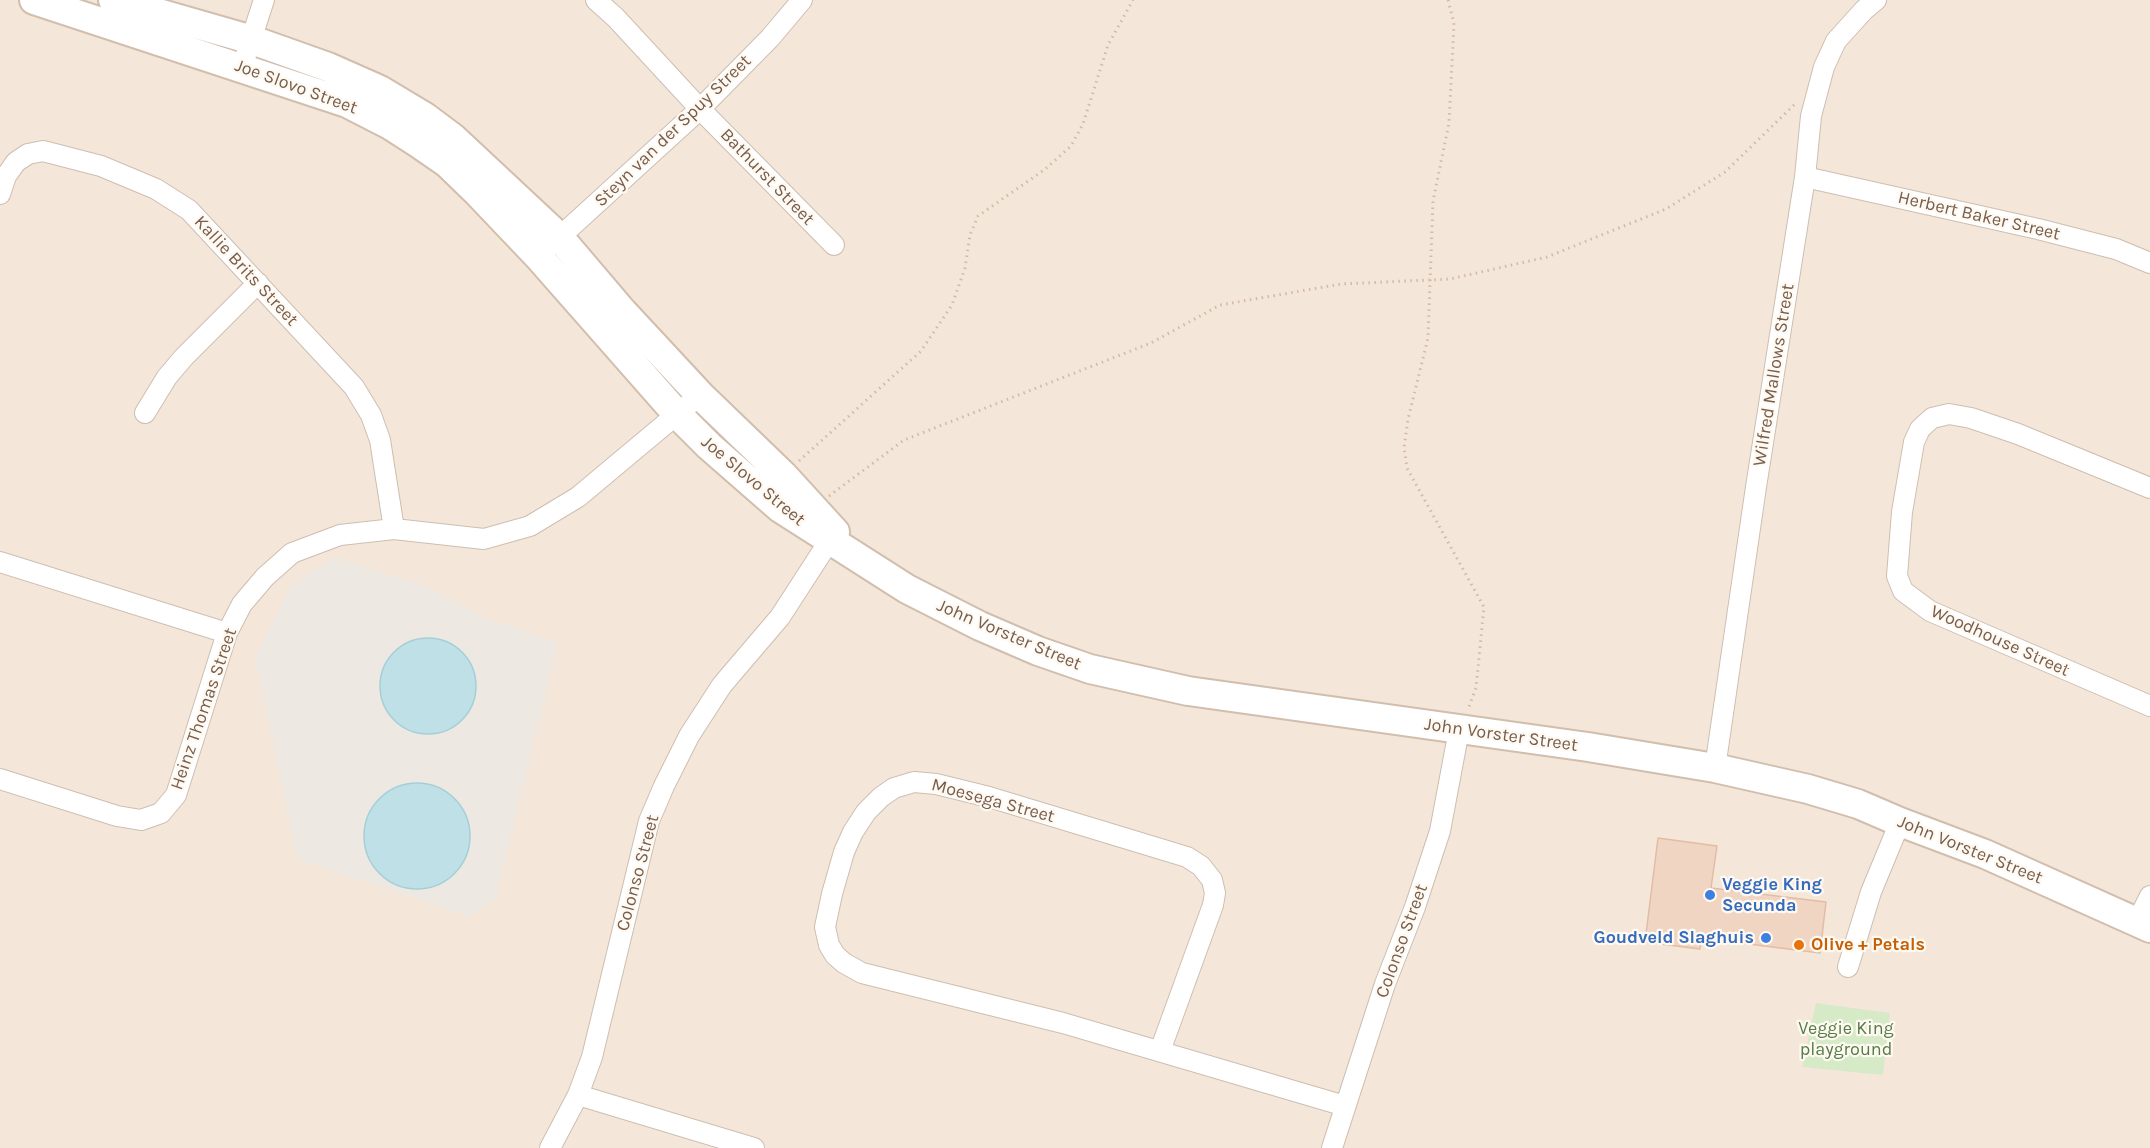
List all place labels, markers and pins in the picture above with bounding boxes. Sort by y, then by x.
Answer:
place label: Veggie King Secunda [1722,874,1822,916]
marker: Veggie King Secunda [1703,888,1717,902]
place label: Goudveld Slaghuis [1593,927,1754,949]
marker: Goudveld Slaghuis [1759,931,1773,945]
place label: Olive + Petals [1811,934,1925,956]
marker: Olive + Petals [1792,938,1806,952]

